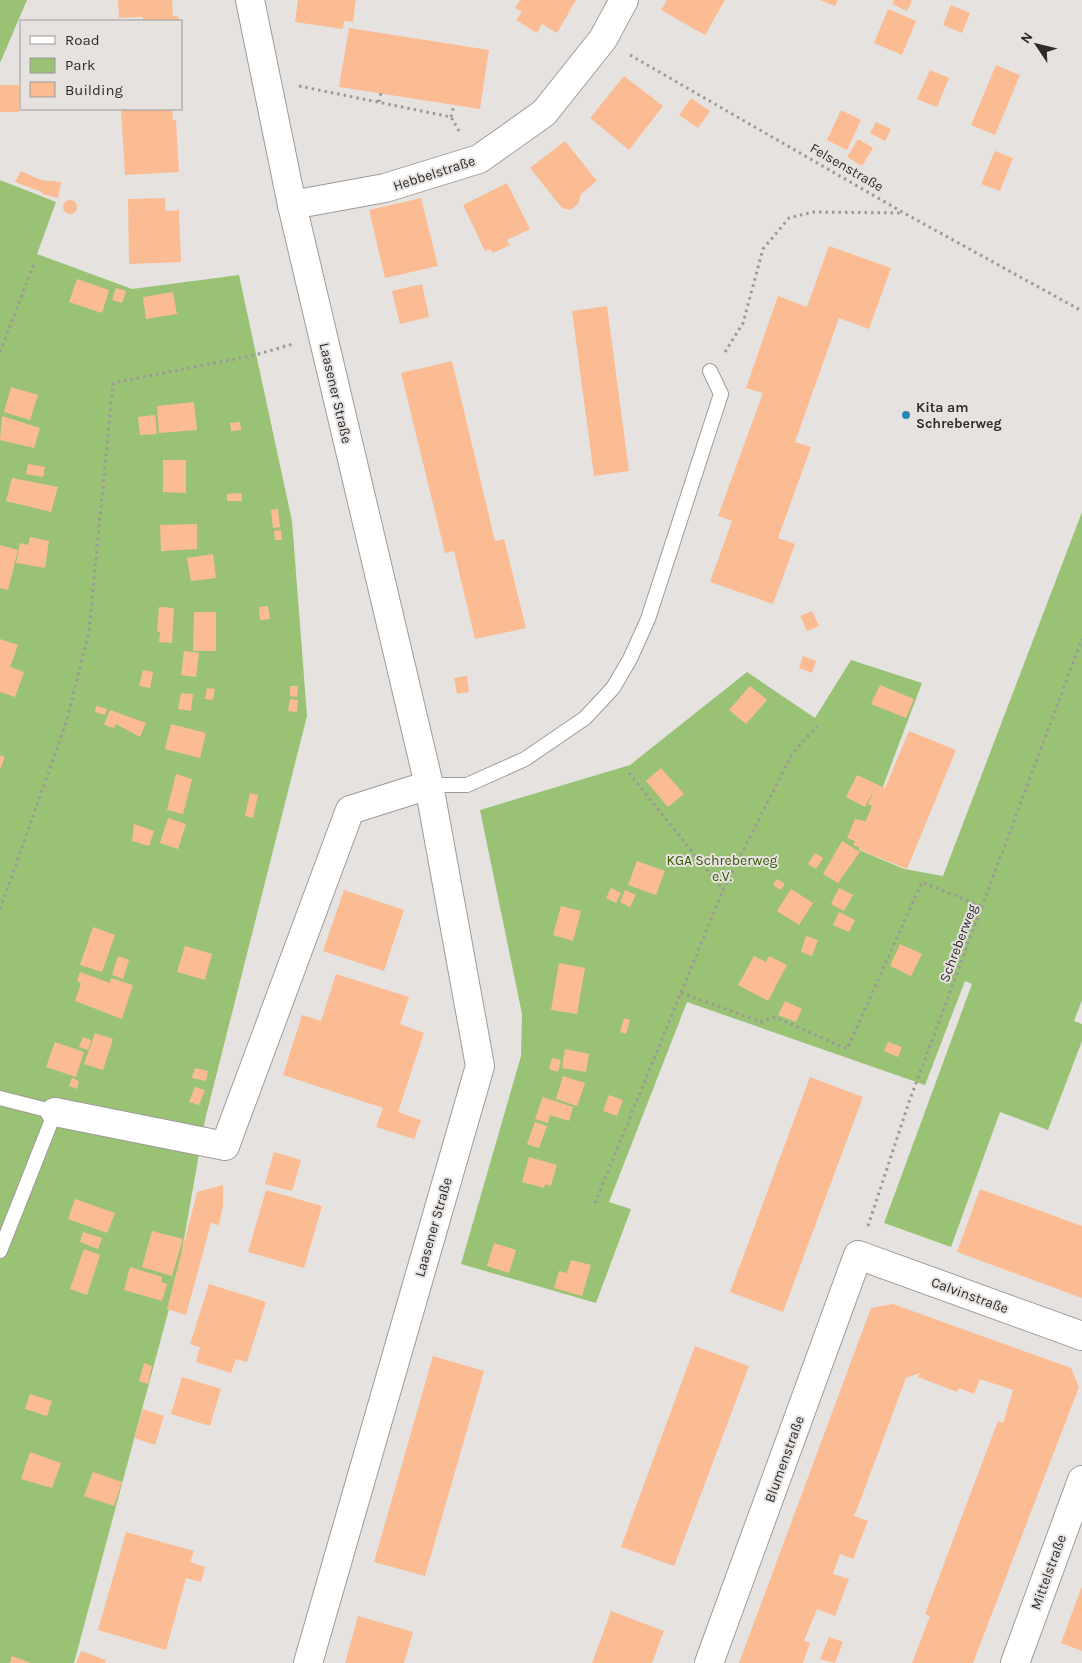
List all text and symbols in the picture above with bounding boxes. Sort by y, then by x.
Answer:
legend [20,20,182,110]
north arrow [1012,20,1062,70]
text: N [1017,29,1037,47]
text: Road [65,31,100,49]
text: Park [65,56,95,74]
text: Building [65,81,123,99]
street label: Felsenstraße [807,140,887,195]
street label: Hebbelstraße [391,152,477,195]
street label: Laasener Straße [316,341,355,445]
place label: Kita am Schreberweg [916,399,1002,432]
marker: Kita am Schreberweg [900,409,912,421]
park label: KGA Schreberweg e.V. [666,852,778,885]
street label: Schreberweg [936,902,981,985]
street label: Laasener Straße [411,1175,456,1279]
street label: Calvinstraße [929,1274,1011,1317]
street label: Blumenstraße [761,1414,808,1505]
street label: Mittelstraße [1027,1532,1070,1612]

